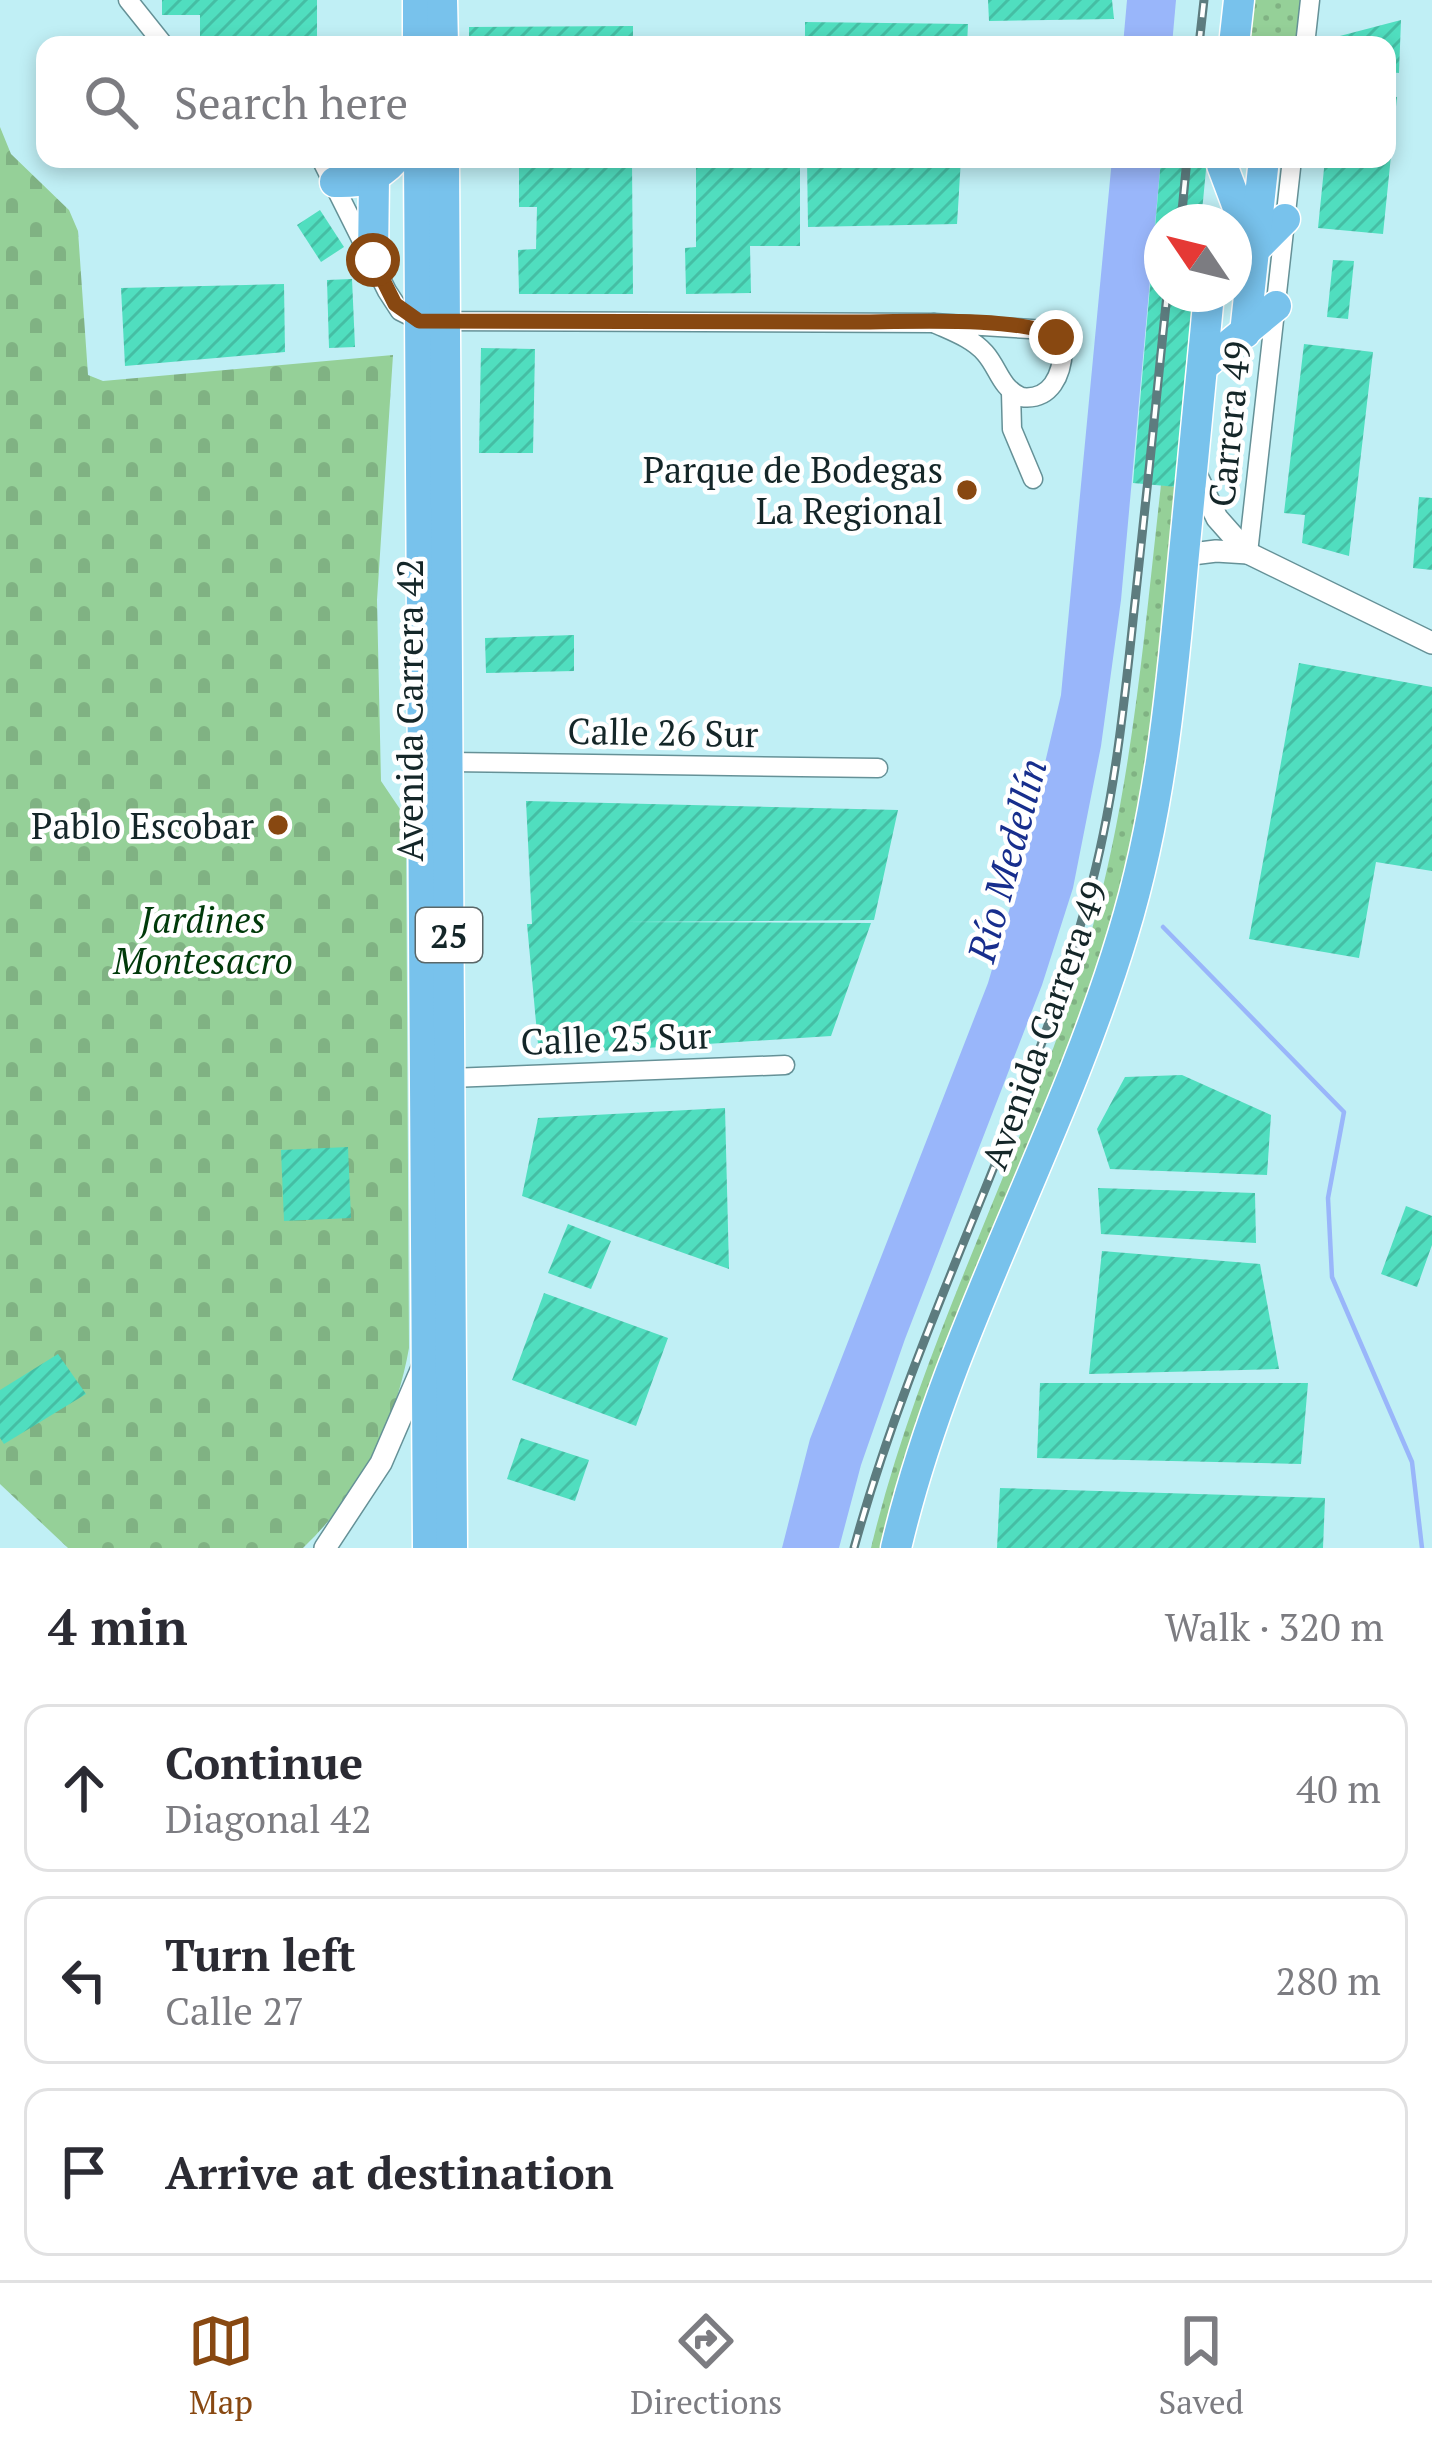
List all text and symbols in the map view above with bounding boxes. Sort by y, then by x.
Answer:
search box [36,36,1396,168]
icon: search [78,69,144,135]
text: Search here [174,72,408,132]
north arrow [1144,204,1252,312]
route start [346,233,400,287]
route end [1029,310,1083,364]
street label: Carrera 49 [1197,339,1261,509]
place label: Parque de Bodegas La Regional [643,446,943,534]
marker: Parque de Bodegas La Regional [954,477,980,503]
street label: Avenida Carrera 42 [386,558,433,862]
street label: Calle 26 Sur [567,707,759,757]
water label: Río Medellín [954,753,1058,968]
place label: Pablo Escobar [31,802,254,849]
marker: Pablo Escobar [265,812,291,838]
street label: Avenida Carrera 49 [970,875,1118,1175]
park label: Jardines Montesacro [112,896,293,984]
road number: 25 [416,908,482,962]
street label: Calle 25 Sur [520,1011,712,1065]
text: 4 min [48,1592,188,1660]
text: Walk · 320 m [1165,1600,1384,1652]
text: Continue [165,1732,363,1792]
icon: ahead [51,1755,117,1821]
text: 40 m [1296,1762,1381,1814]
text: Diagonal 42 [165,1792,372,1844]
text: Turn left [165,1924,356,1984]
icon: left [51,1947,117,2013]
text: 280 m [1276,1954,1381,2006]
text: Calle 27 [165,1984,304,2036]
icon: arrive [51,2139,117,2205]
text: Arrive at destination [165,2142,614,2202]
tab: Map [188,2308,254,2423]
tab: Directions [630,2308,782,2423]
tab: Saved [1159,2308,1244,2423]

